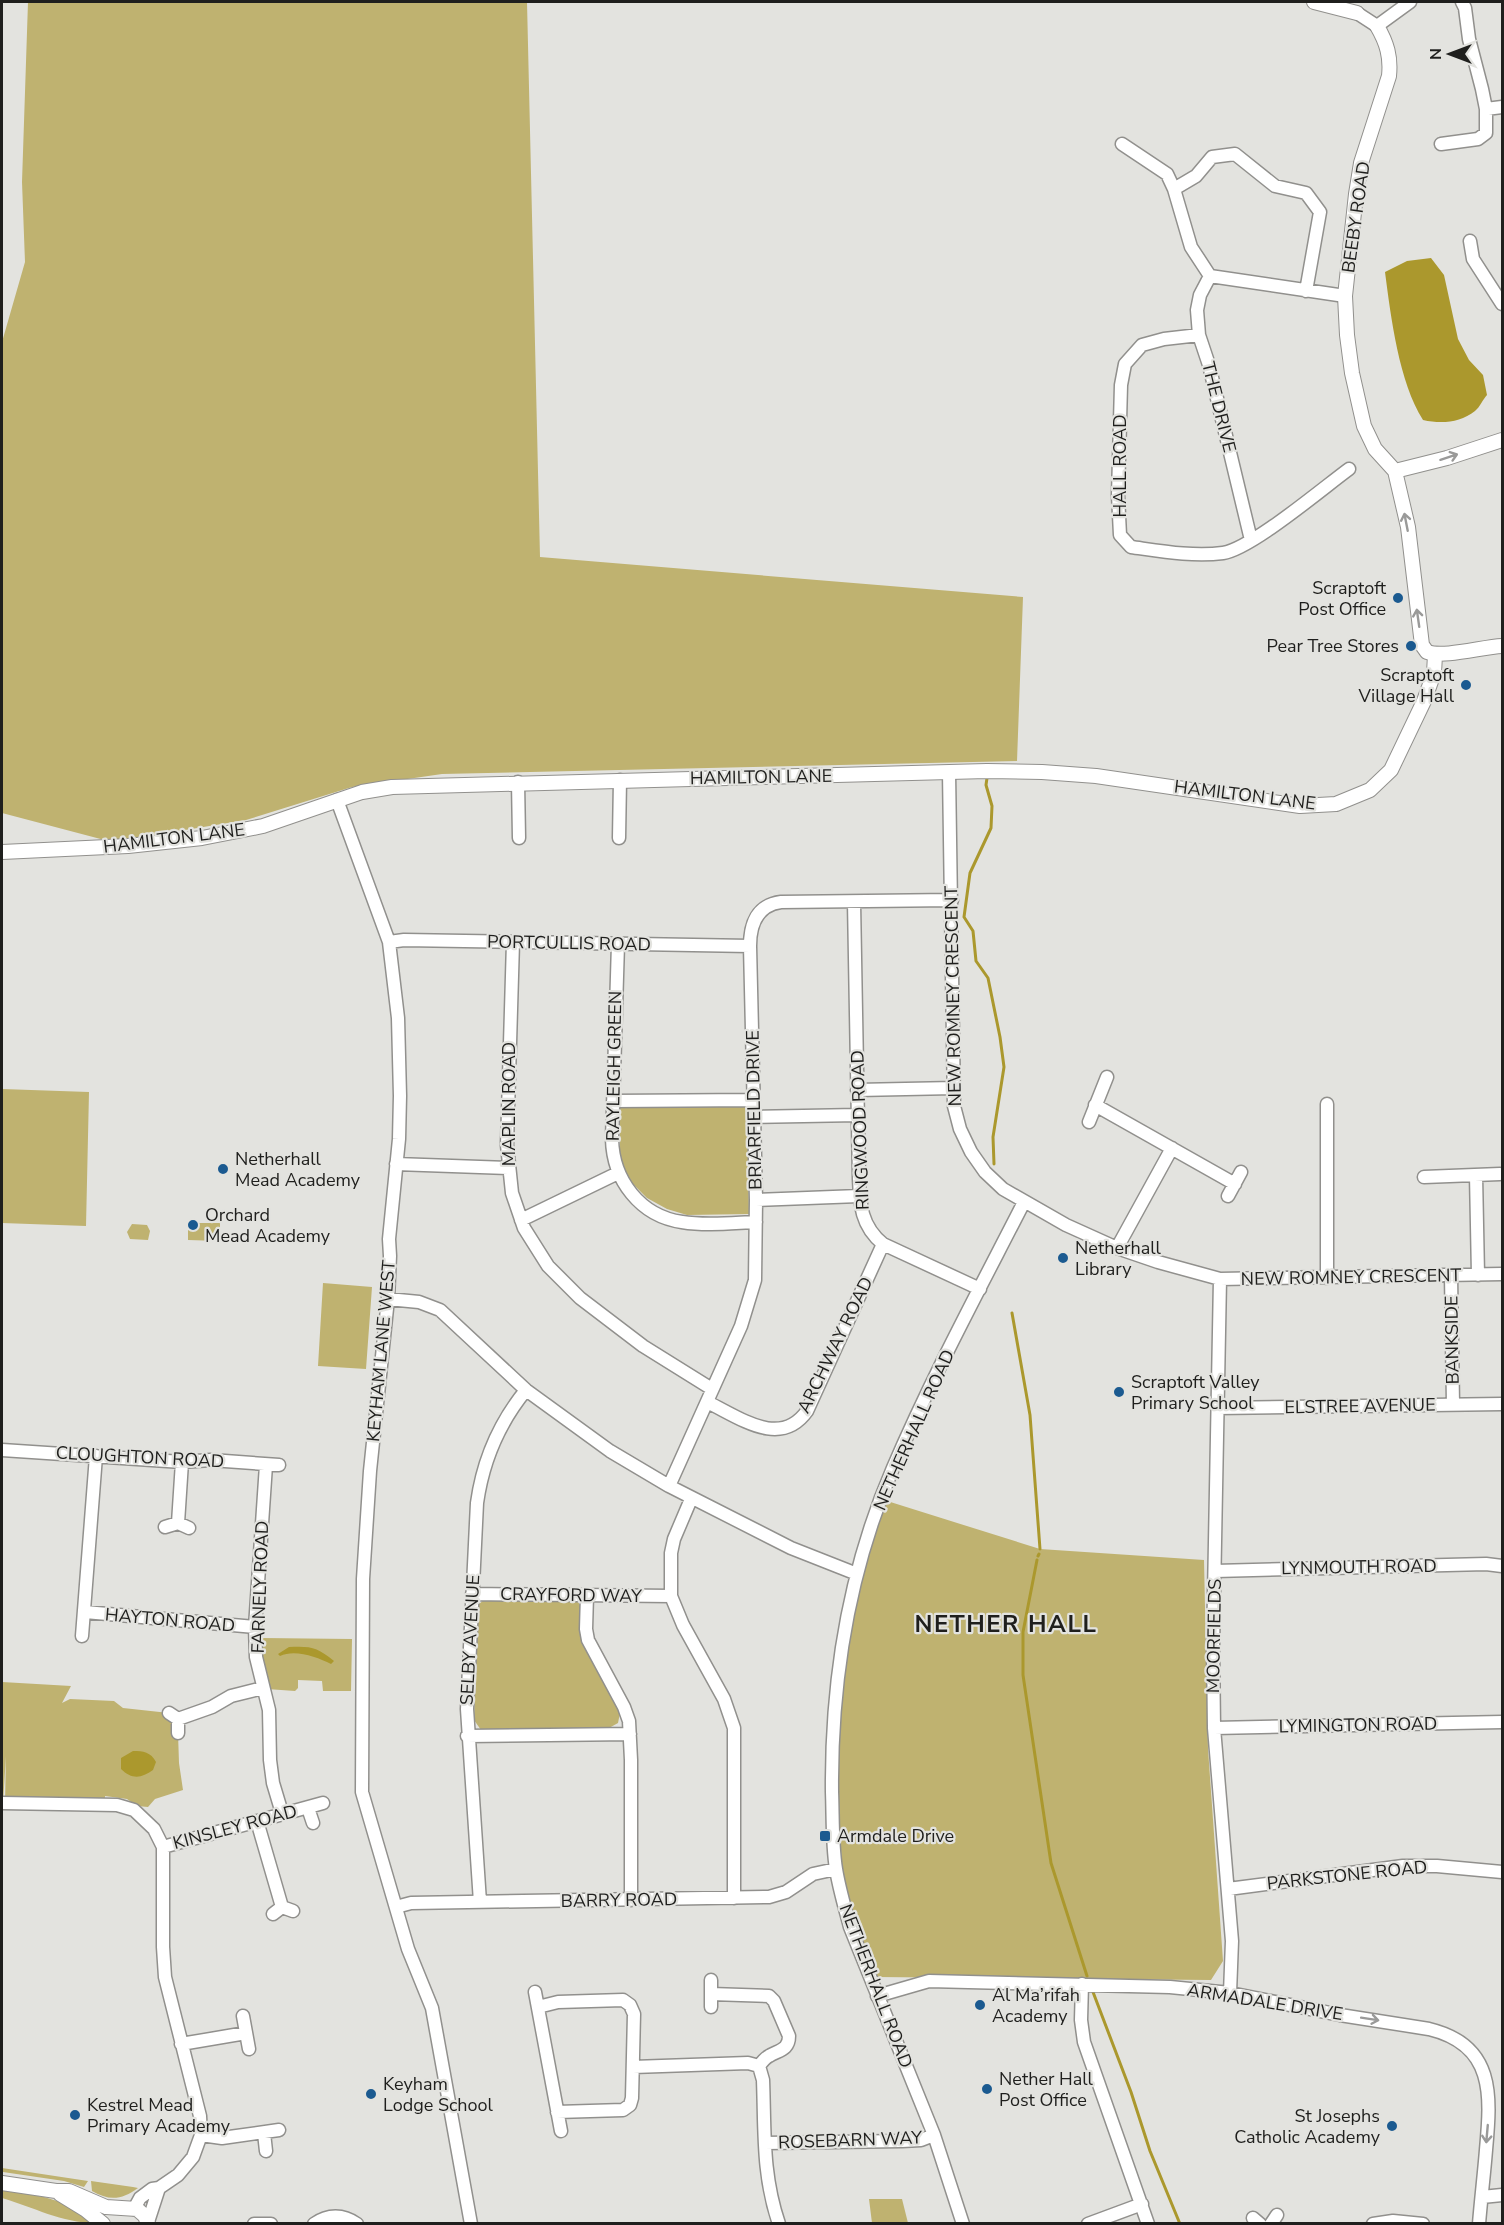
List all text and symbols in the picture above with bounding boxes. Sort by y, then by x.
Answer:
north arrow [1420,24,1480,84]
text: N [1425,48,1447,60]
street label: BEEBY ROAD [1336,160,1376,274]
street label: THE DRIVE [1196,359,1242,455]
street label: HALL ROAD [1108,414,1132,518]
one-way arrow [1439,451,1458,462]
one-way arrow [1400,513,1412,532]
place label: Scraptoft Post Office [1298,576,1387,621]
marker: Scraptoft Post Office [1391,591,1405,605]
one-way arrow [1413,609,1424,628]
place label: Pear Tree Stores [1266,634,1399,658]
marker: Pear Tree Stores [1404,639,1418,653]
place label: Scraptoft Village Hall [1358,663,1455,708]
marker: Scraptoft Village Hall [1459,678,1473,692]
street label: HAMILTON LANE [690,764,832,790]
street label: HAMILTON LANE [1173,774,1317,816]
street label: HAMILTON LANE [102,817,246,859]
street label: NEW ROMNEY CRESCENT [939,885,967,1107]
street label: PORTCULLIS ROAD [487,930,651,956]
street label: RAYLEIGH GREEN [601,991,627,1141]
street label: BRIARFIELD DRIVE [741,1030,767,1190]
street label: MAPLIN ROAD [497,1042,521,1166]
street label: RINGWOOD ROAD [845,1050,875,1210]
place label: Netherhall Mead Academy [235,1147,361,1192]
marker: Netherhall Mead Academy [216,1162,230,1176]
place label: Orchard Mead Academy [205,1203,331,1248]
marker: Orchard Mead Academy [186,1218,200,1232]
place label: Netherhall Library [1075,1236,1162,1281]
marker: Netherhall Library [1056,1251,1070,1265]
street label: KEYHAM LANE WEST [361,1259,401,1443]
street label: NEW ROMNEY CRESCENT [1240,1263,1462,1291]
street label: ARCHWAY ROAD [792,1273,878,1417]
street label: BANKSIDE [1439,1295,1465,1385]
street label: NETHERHALL ROAD [868,1346,960,1514]
place label: Scraptoft Valley Primary School [1131,1370,1260,1415]
marker: Scraptoft Valley Primary School [1112,1385,1126,1399]
street label: ELSTREE AVENUE [1284,1393,1436,1419]
street label: CLOUGHTON ROAD [55,1441,225,1473]
street label: FARNELY ROAD [246,1520,274,1654]
street label: LYNMOUTH ROAD [1281,1554,1437,1580]
street label: SELBY AVENUE [455,1574,485,1706]
street label: MOORFIELDS [1201,1579,1227,1693]
street label: CRAYFORD WAY [500,1582,642,1608]
street label: HAYTON ROAD [104,1602,236,1638]
district label: NETHER HALL [915,1608,1097,1640]
street label: LYMINGTON ROAD [1278,1712,1438,1738]
street label: KINSLEY ROAD [170,1799,300,1855]
place label: Armdale Drive [837,1824,954,1848]
marker: Armdale Drive [818,1829,832,1843]
street label: PARKSTONE ROAD [1266,1855,1428,1895]
street label: BARRY ROAD [561,1887,677,1913]
street label: NETHERHALL ROAD [834,1901,918,2071]
street label: ARMADALE DRIVE [1185,1978,1345,2026]
place label: Al Ma’rifah Academy [992,1983,1080,2028]
marker: Al Ma’rifah Academy [973,1998,987,2012]
one-way arrow [1360,2014,1379,2025]
place label: Nether Hall Post Office [999,2067,1094,2112]
place label: Keyham Lodge School [383,2072,494,2117]
marker: Nether Hall Post Office [980,2082,994,2096]
marker: Keyham Lodge School [364,2087,378,2101]
place label: Kestrel Mead Primary Academy [87,2093,231,2138]
place label: St Josephs Catholic Academy [1234,2104,1381,2149]
marker: Kestrel Mead Primary Academy [68,2108,82,2122]
marker: St Josephs Catholic Academy [1385,2119,1399,2133]
one-way arrow [1481,2124,1492,2144]
street label: ROSEBARN WAY [778,2125,923,2155]

